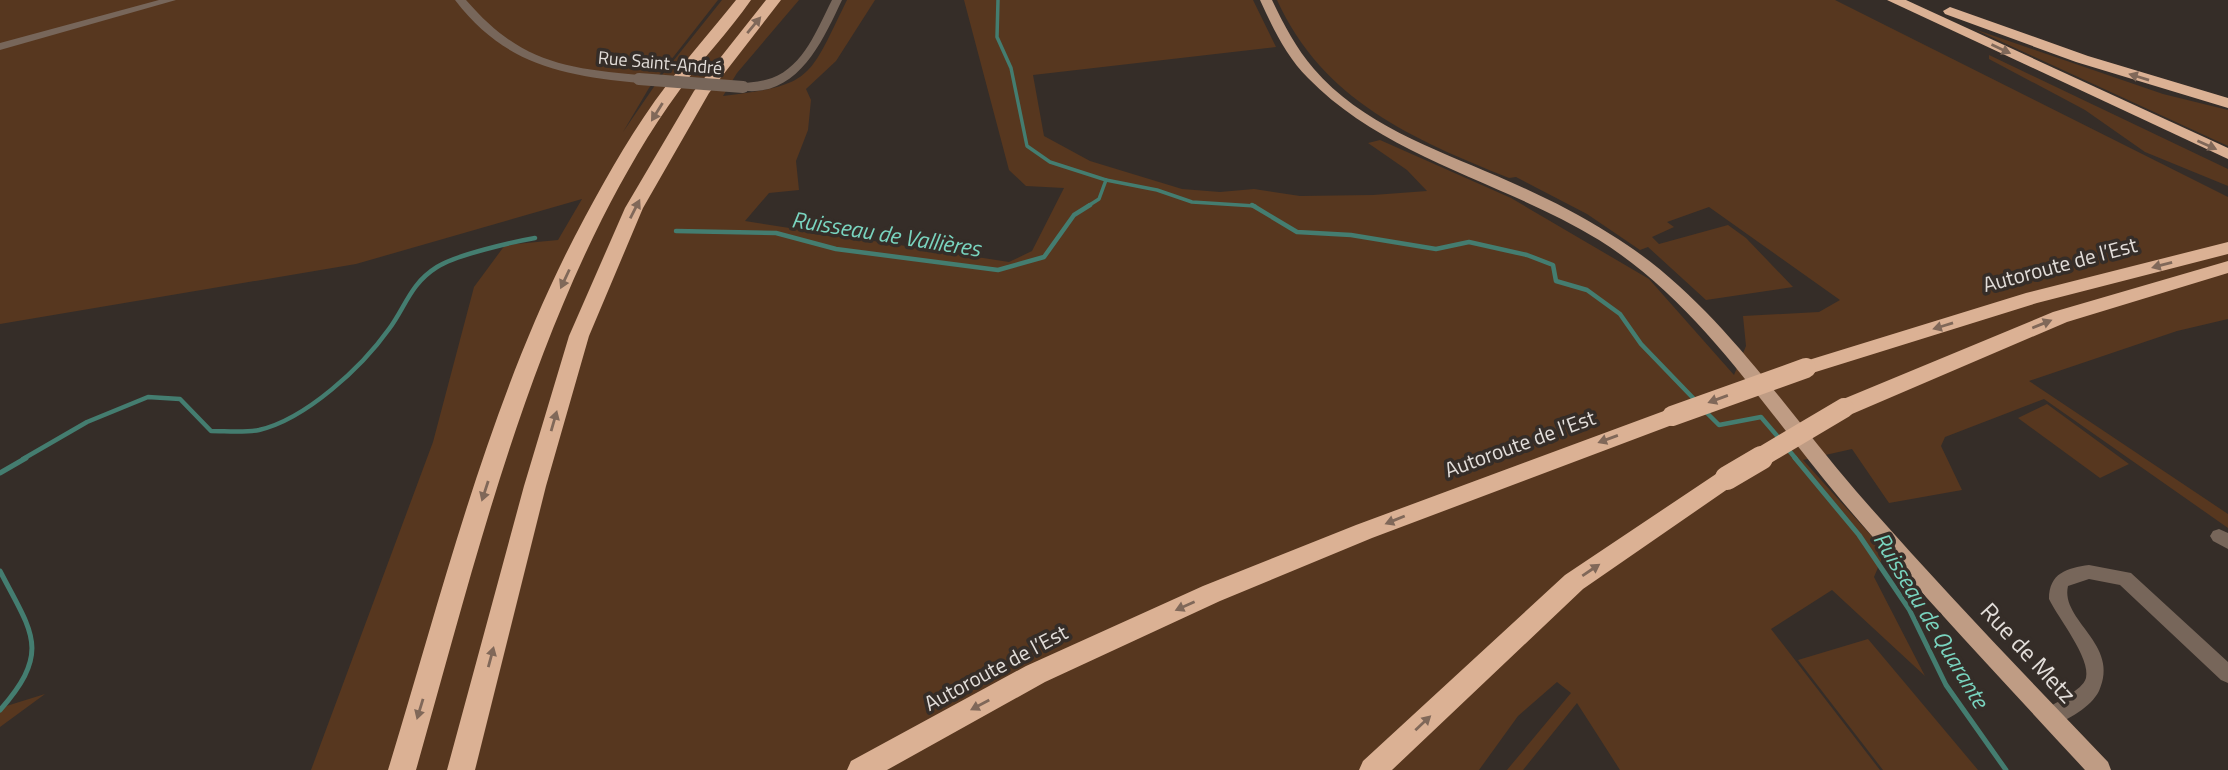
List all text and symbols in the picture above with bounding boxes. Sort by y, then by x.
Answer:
one-way arrow [746,16,761,33]
one-way arrow [1991,43,2011,55]
street label: Rue Saint-André [597,44,723,81]
one-way arrow [2128,71,2149,81]
one-way arrow [651,103,664,122]
one-way arrow [2197,139,2218,150]
one-way arrow [629,199,640,219]
water label: Ruisseau de Vallières [789,201,985,266]
street label: Autoroute de l’Est [1979,228,2141,300]
one-way arrow [2151,260,2172,270]
one-way arrow [559,268,570,289]
one-way arrow [2032,318,2053,329]
one-way arrow [1932,321,1953,331]
one-way arrow [1708,393,1729,404]
street label: Autoroute de l’Est [1440,401,1600,485]
one-way arrow [549,410,560,432]
one-way arrow [1598,434,1619,445]
one-way arrow [479,481,490,502]
one-way arrow [1385,514,1406,525]
water label: Ruisseau de Quarante [1865,525,1999,716]
one-way arrow [1581,564,1601,577]
street label: Rue de Metz [1972,594,2085,711]
one-way arrow [1174,600,1195,611]
street label: Autoroute de l’Est [918,615,1074,718]
one-way arrow [486,645,497,667]
one-way arrow [414,699,424,720]
one-way arrow [971,699,990,711]
one-way arrow [1414,715,1432,731]

